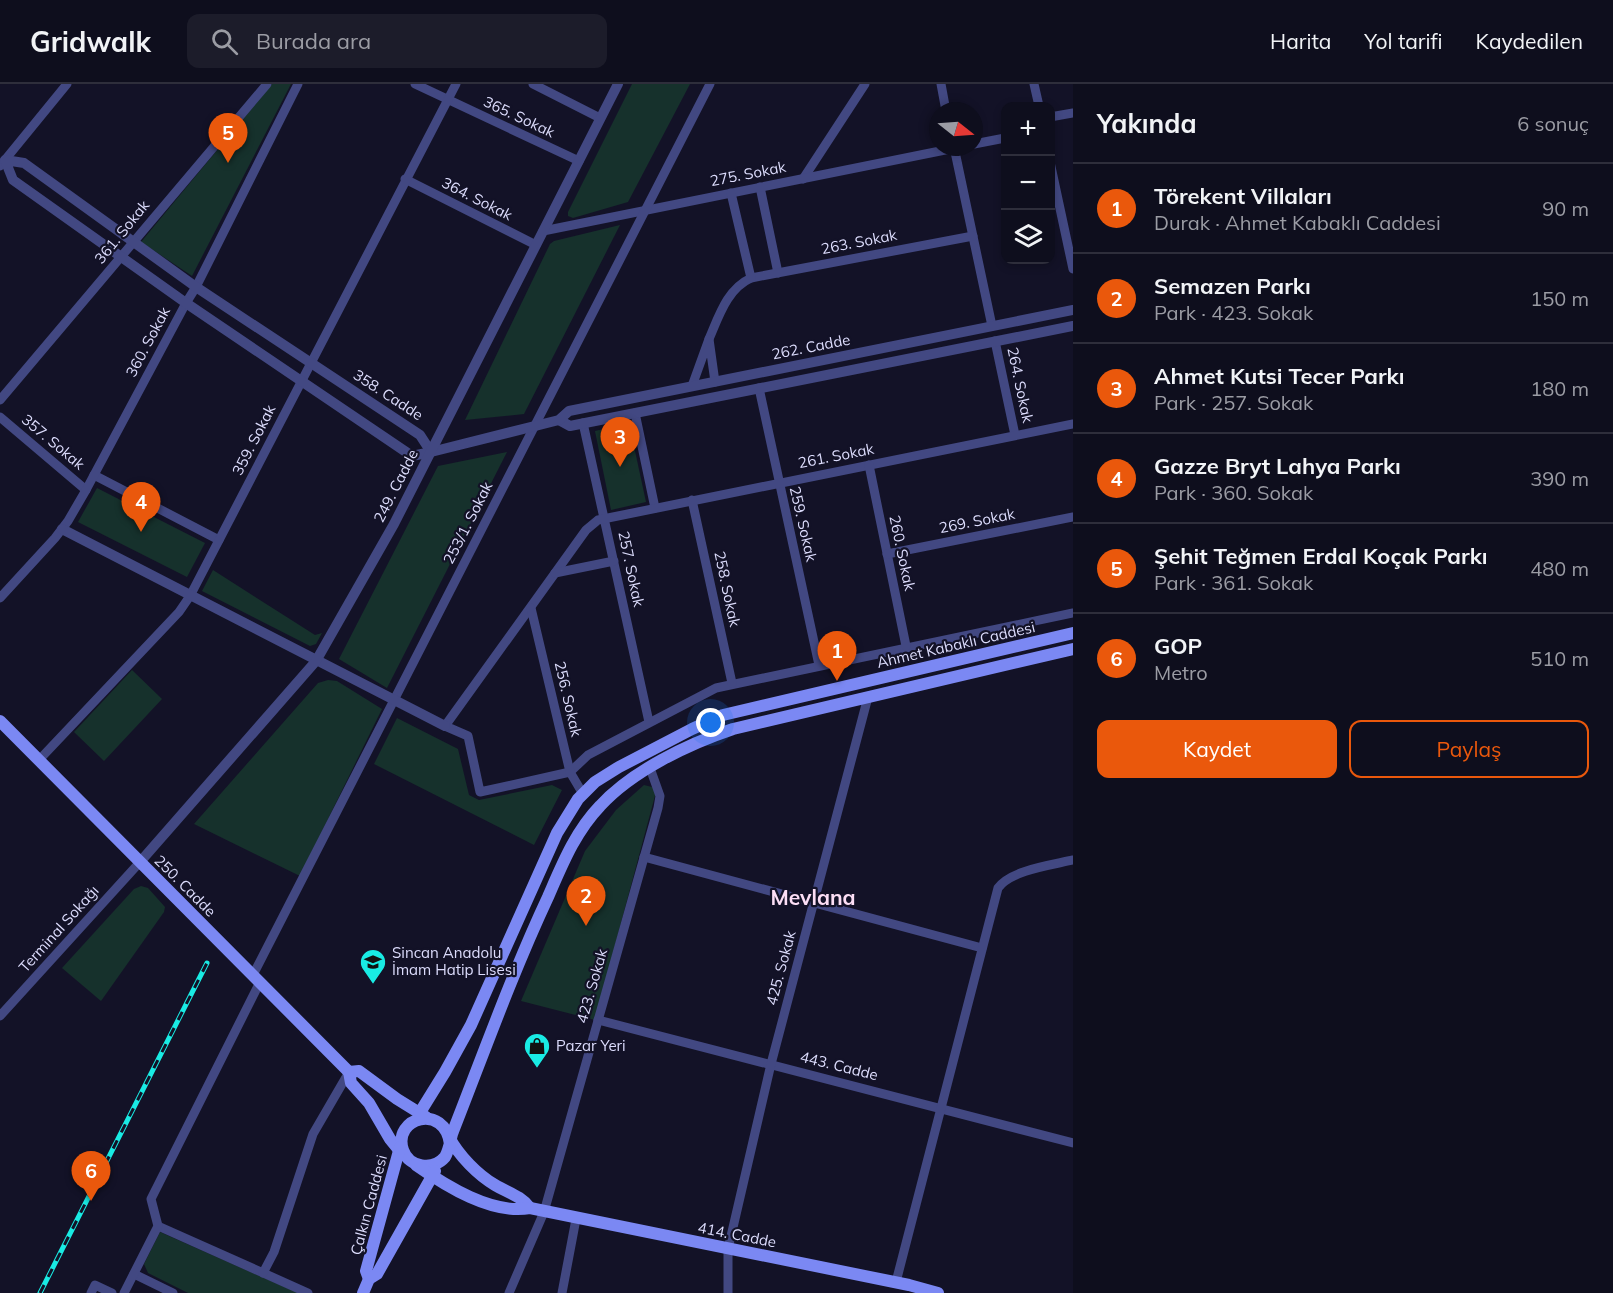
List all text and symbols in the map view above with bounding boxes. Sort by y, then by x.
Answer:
search box [187,14,607,68]
text: Gridwalk [30,24,151,59]
icon: search [208,25,241,58]
text: Burada ara [256,27,371,55]
text: Harita [1270,28,1331,54]
text: Yol tarifi [1364,28,1443,54]
text: Kaydedilen [1476,28,1583,54]
street label: 365. Sokak [480,92,558,141]
north arrow [929,102,983,156]
map controls [1001,102,1055,264]
button: + [1001,102,1055,156]
text: Yakında [1097,107,1197,140]
text: 6 sonuç [1517,111,1589,136]
pin: 5 [208,113,248,163]
button: − [1001,156,1055,210]
street label: 275. Sokak [708,157,788,190]
street label: 364. Sokak [439,173,516,225]
text: Törekent Villaları [1154,182,1332,210]
street label: 361. Sokak [90,196,153,267]
text: 1 [1111,196,1123,221]
text: 90 m [1542,196,1589,221]
button: layers [1001,210,1055,264]
text: Durak · Ahmet Kabaklı Caddesi [1154,210,1441,235]
street label: 263. Sokak [819,225,899,258]
text: Semazen Parkı [1154,272,1311,300]
text: 2 [1111,286,1123,311]
text: 150 m [1530,286,1589,311]
text: Park · 423. Sokak [1154,300,1313,325]
street label: 360. Sokak [121,303,174,380]
street label: 262. Cadde [770,330,852,363]
street label: 264. Sokak [1003,345,1038,425]
text: Ahmet Kutsi Tecer Parkı [1154,362,1404,390]
street label: 358. Cadde [350,365,427,424]
text: 3 [1111,376,1123,401]
text: 180 m [1530,376,1589,401]
text: Park · 257. Sokak [1154,390,1313,415]
street label: 359. Sokak [228,401,280,478]
street label: 357. Sokak [18,410,89,474]
pin: 3 [600,418,640,467]
street label: 261. Sokak [796,439,876,472]
street label: 249. Cadde [369,446,422,526]
text: Gazze Bryt Lahya Parkı [1154,452,1401,480]
text: 4 [1111,466,1123,491]
text: 390 m [1530,466,1589,491]
street label: 253/1. Sokak [439,478,497,567]
text: Park · 360. Sokak [1154,480,1313,505]
pin: 4 [122,482,160,532]
street label: 259. Sokak [786,484,821,564]
street label: 269. Sokak [937,504,1017,537]
street label: 260. Sokak [885,513,920,593]
street label: 257. Sokak [614,529,649,609]
text: Şehit Teğmen Erdal Koçak Parkı [1154,542,1488,570]
street label: 258. Sokak [710,549,745,629]
text: 5 [1111,556,1123,581]
text: 480 m [1530,556,1589,581]
text: Park · 361. Sokak [1154,570,1313,595]
street label: Ahmet Kabaklı Caddesi [875,617,1037,672]
pin: 1 [818,632,856,681]
text: GOP [1154,632,1202,660]
text: 6 [1111,646,1123,671]
text: 510 m [1530,646,1589,671]
street label: 256. Sokak [551,659,586,739]
text: Metro [1154,660,1208,685]
your location [696,708,725,737]
button: Kaydet [1097,720,1337,778]
button: Paylaş [1349,720,1589,778]
street label: 250. Cadde [151,851,220,920]
pin: 2 [566,876,606,926]
street label: Terminal Sokağı [15,881,103,976]
district label: Mevlana [770,884,856,910]
street label: 425. Sokak [761,928,800,1007]
place label: Sincan Anadolu İmam Hatip Lisesi [392,943,516,979]
street label: 423. Sokak [572,946,611,1025]
school or university icon: Sincan Anadolu İmam Hatip Lisesi [358,947,388,985]
shop icon: Pazar Yeri [522,1031,552,1069]
place label: Pazar Yeri [556,1036,626,1055]
street label: 443. Cadde [798,1047,880,1084]
pin: 6 [72,1152,110,1201]
street label: Çalkın Caddesi [346,1153,391,1257]
street label: 414. Cadde [696,1218,778,1251]

